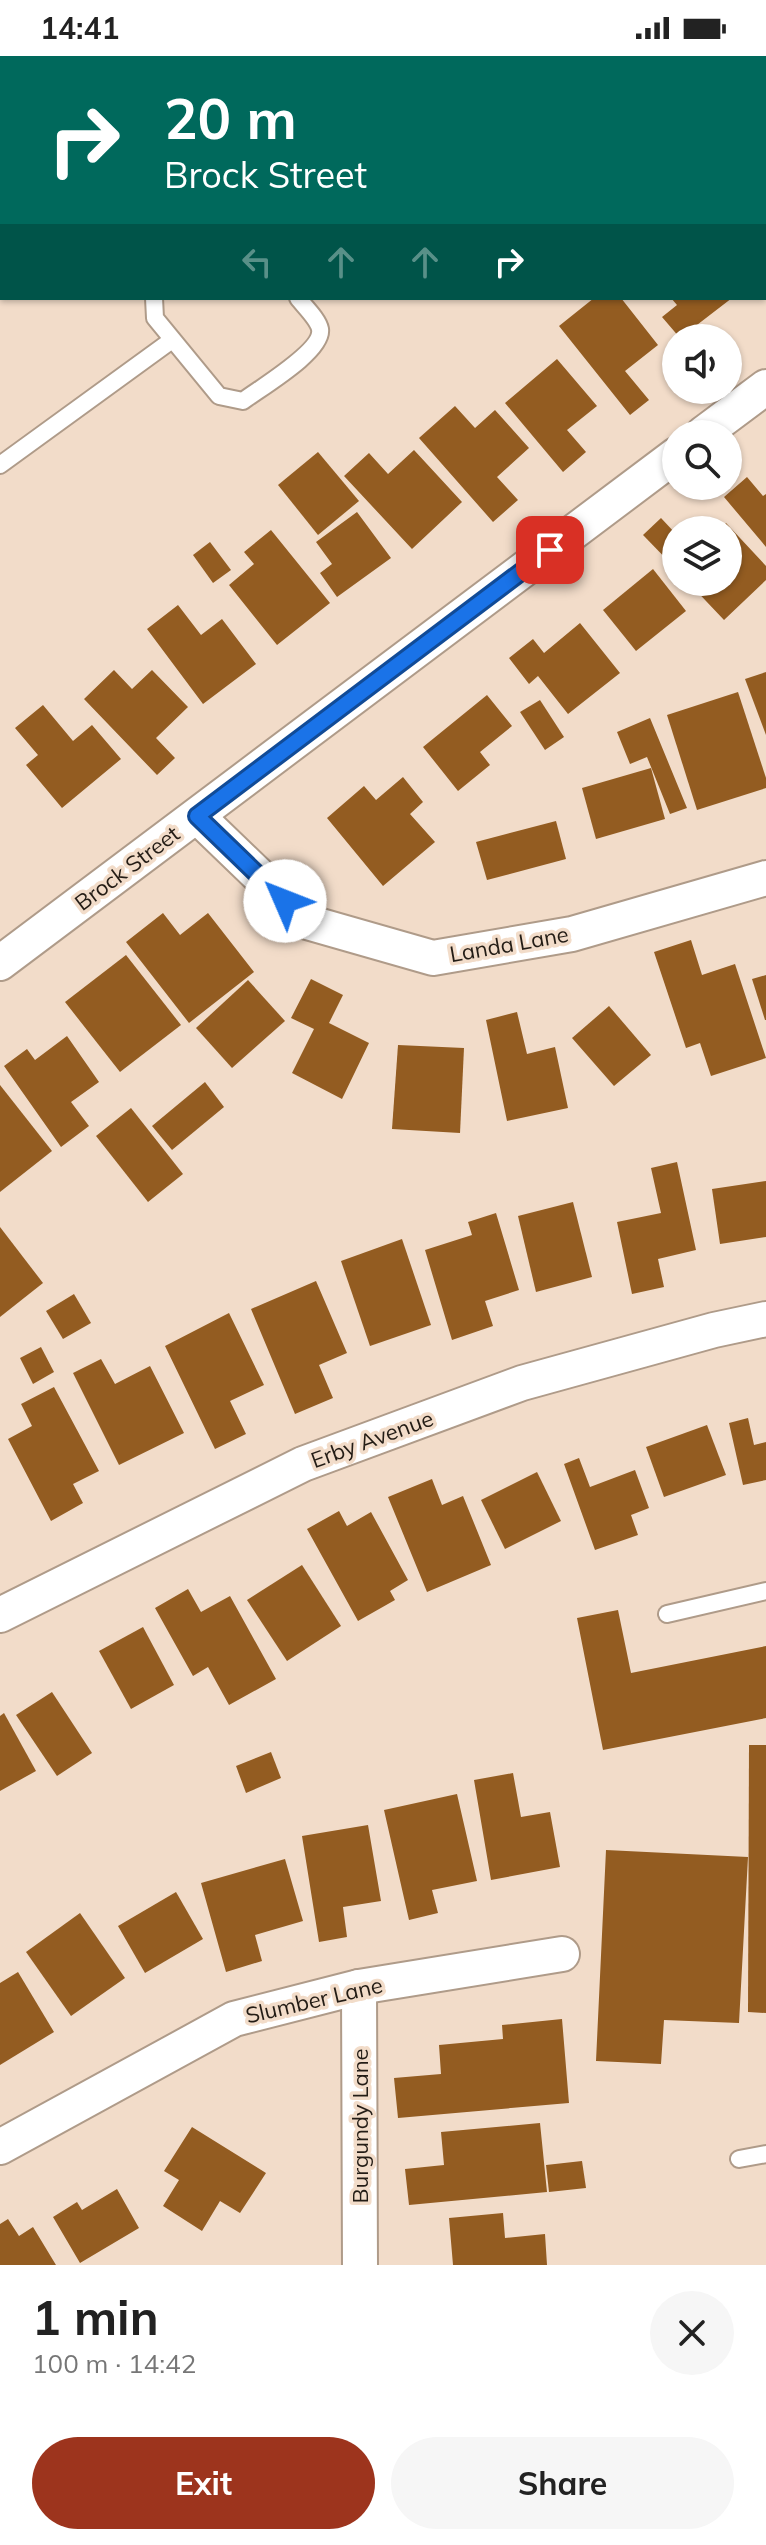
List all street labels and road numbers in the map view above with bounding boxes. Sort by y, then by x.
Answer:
street label: Brock Street [69,819,185,917]
street label: Landa Lane [447,920,571,968]
street label: Erby Avenue [307,1404,437,1474]
street label: Slumber Lane [243,1971,385,2029]
street label: Burgundy Lane [346,2048,374,2204]

